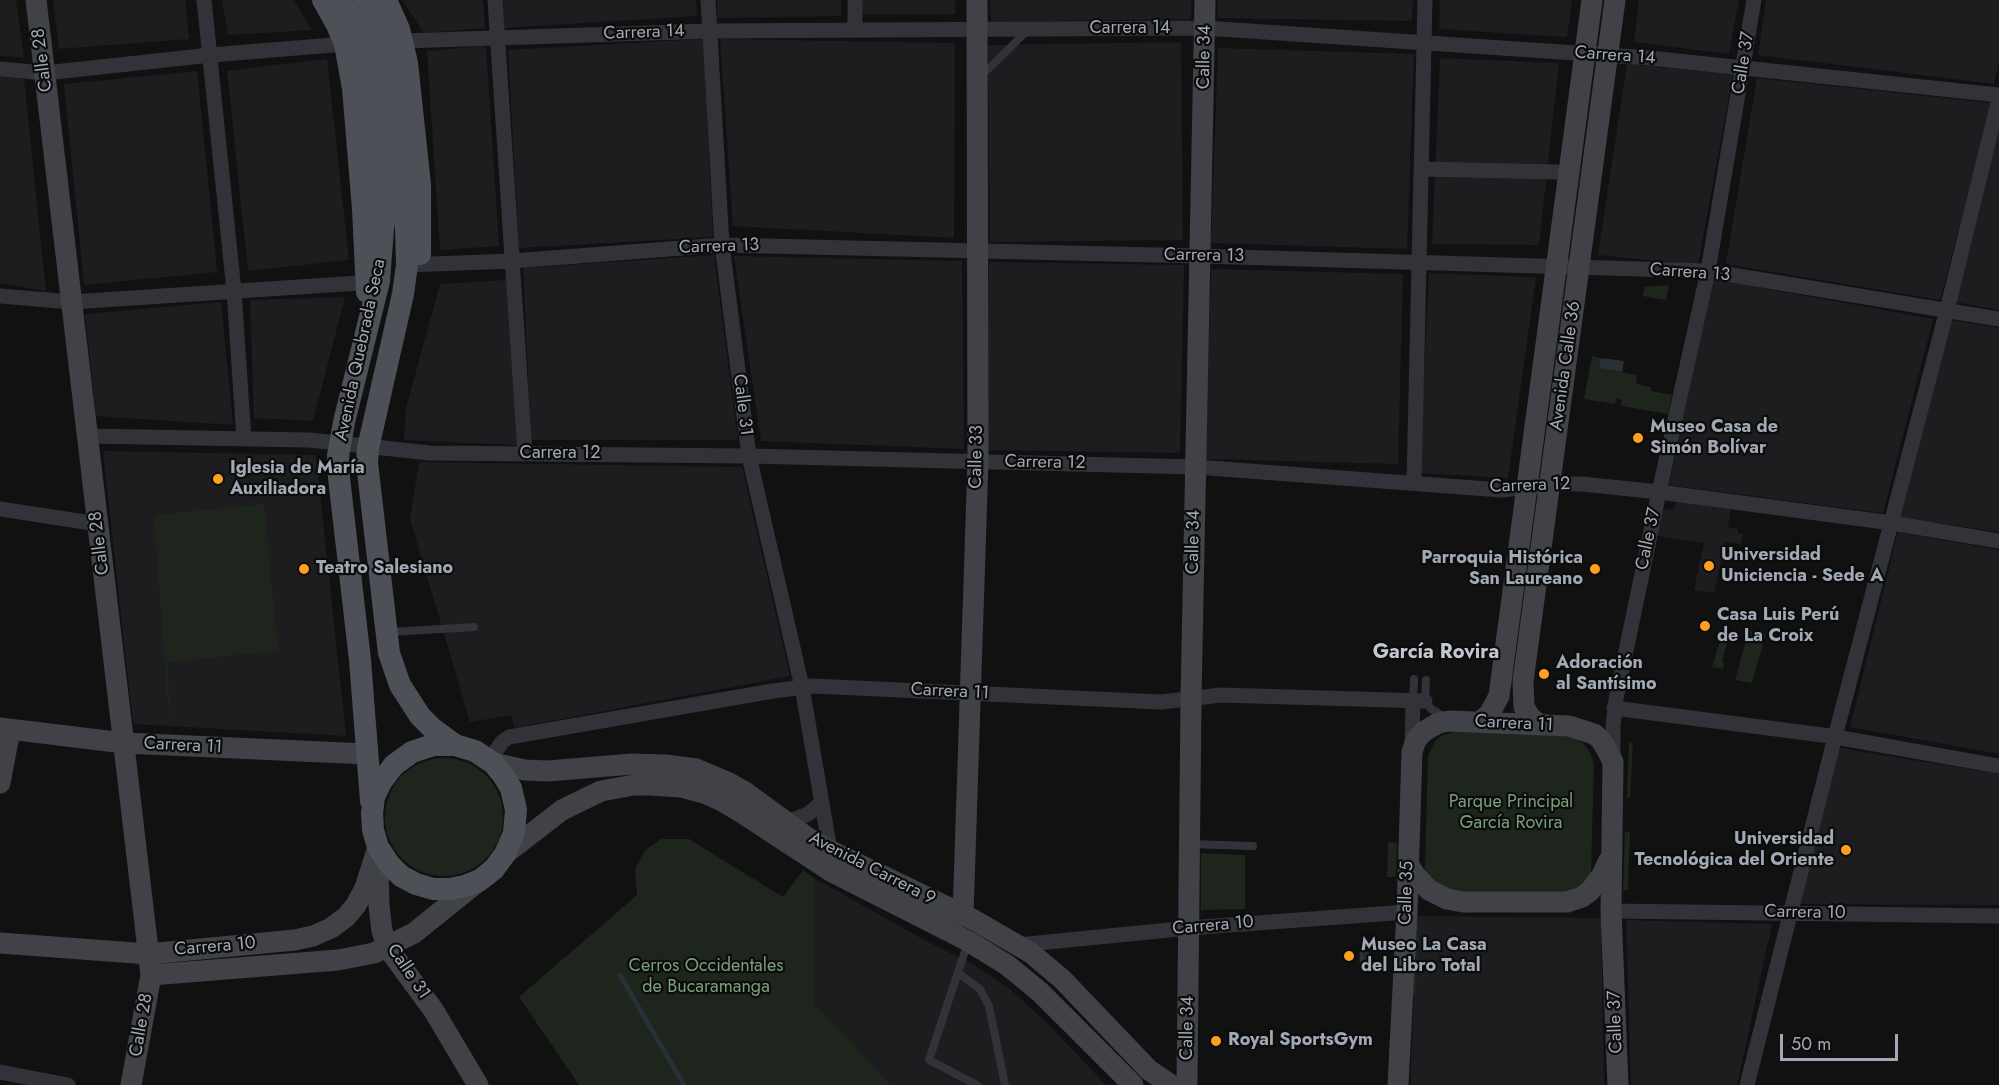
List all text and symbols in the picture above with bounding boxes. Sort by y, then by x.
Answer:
street label: Carrera 14 [1089,18,1171,40]
street label: Carrera 14 [603,21,685,45]
street label: Calle 34 [1194,25,1216,89]
street label: Calle 28 [28,27,58,93]
street label: Calle 37 [1728,30,1760,96]
street label: Carrera 14 [1574,42,1656,70]
street label: Carrera 13 [678,235,760,259]
street label: Carrera 13 [1164,244,1244,268]
street label: Avenida Quebrada Seca [331,257,391,443]
street label: Carrera 13 [1649,259,1731,287]
street label: Avenida Calle 36 [1546,300,1586,432]
street label: Calle 31 [728,373,756,437]
place label: Museo Casa de Simón Bolívar [1650,417,1778,460]
street label: Calle 33 [966,425,988,489]
marker: Museo Casa de Simón Bolívar [1631,431,1645,445]
street label: Carrera 12 [520,443,600,465]
street label: Carrera 12 [1004,451,1086,475]
place label: Iglesia de María Auxiliadora [230,458,365,500]
marker: Iglesia de María Auxiliadora [211,472,225,486]
street label: Carrera 12 [1489,474,1571,498]
street label: Calle 37 [1632,506,1666,572]
street label: Calle 28 [85,510,115,576]
street label: Calle 34 [1183,510,1205,574]
place label: Universidad Uniciencia - Sede A [1721,545,1883,588]
place label: Parroquia Histórica San Laureano [1421,548,1583,590]
place label: Teatro Salesiano [316,558,453,580]
marker: Universidad Uniciencia - Sede A [1702,559,1716,573]
marker: Teatro Salesiano [297,562,311,576]
marker: Parroquia Histórica San Laureano [1588,562,1602,576]
place label: Casa Luis Perú de La Croix [1717,605,1839,648]
marker: Casa Luis Perú de La Croix [1698,619,1712,633]
district label: García Rovira [1373,641,1499,665]
place label: Adoración al Santísimo [1556,653,1657,696]
marker: Adoración al Santísimo [1537,667,1551,681]
street label: Carrera 11 [910,679,990,705]
street label: Carrera 11 [1474,711,1554,737]
street label: Carrera 11 [143,733,223,759]
park label: Parque Principal García Rovira [1449,792,1573,834]
street label: Avenida Carrera 9 [805,828,939,910]
place label: Universidad Tecnológica del Oriente [1635,829,1834,872]
marker: Universidad Tecnológica del Oriente [1839,843,1853,857]
street label: Calle 35 [1395,861,1419,925]
street label: Carrera 10 [1764,901,1846,925]
street label: Carrera 10 [1171,912,1255,940]
street label: Carrera 10 [173,933,257,961]
place label: Museo La Casa del Libro Total [1361,935,1487,978]
street label: Calle 31 [382,940,434,1004]
marker: Museo La Casa del Libro Total [1342,949,1356,963]
park label: Cerros Occidentales de Bucaramanga [629,956,783,998]
street label: Calle 37 [1604,990,1628,1054]
street label: Calle 28 [126,992,158,1058]
street label: Calle 34 [1177,996,1199,1060]
scale bar [1783,1022,1902,1060]
place label: Royal SportsGym [1228,1030,1373,1052]
text: 50 m [1791,1031,1831,1057]
marker: Royal SportsGym [1209,1034,1223,1048]

